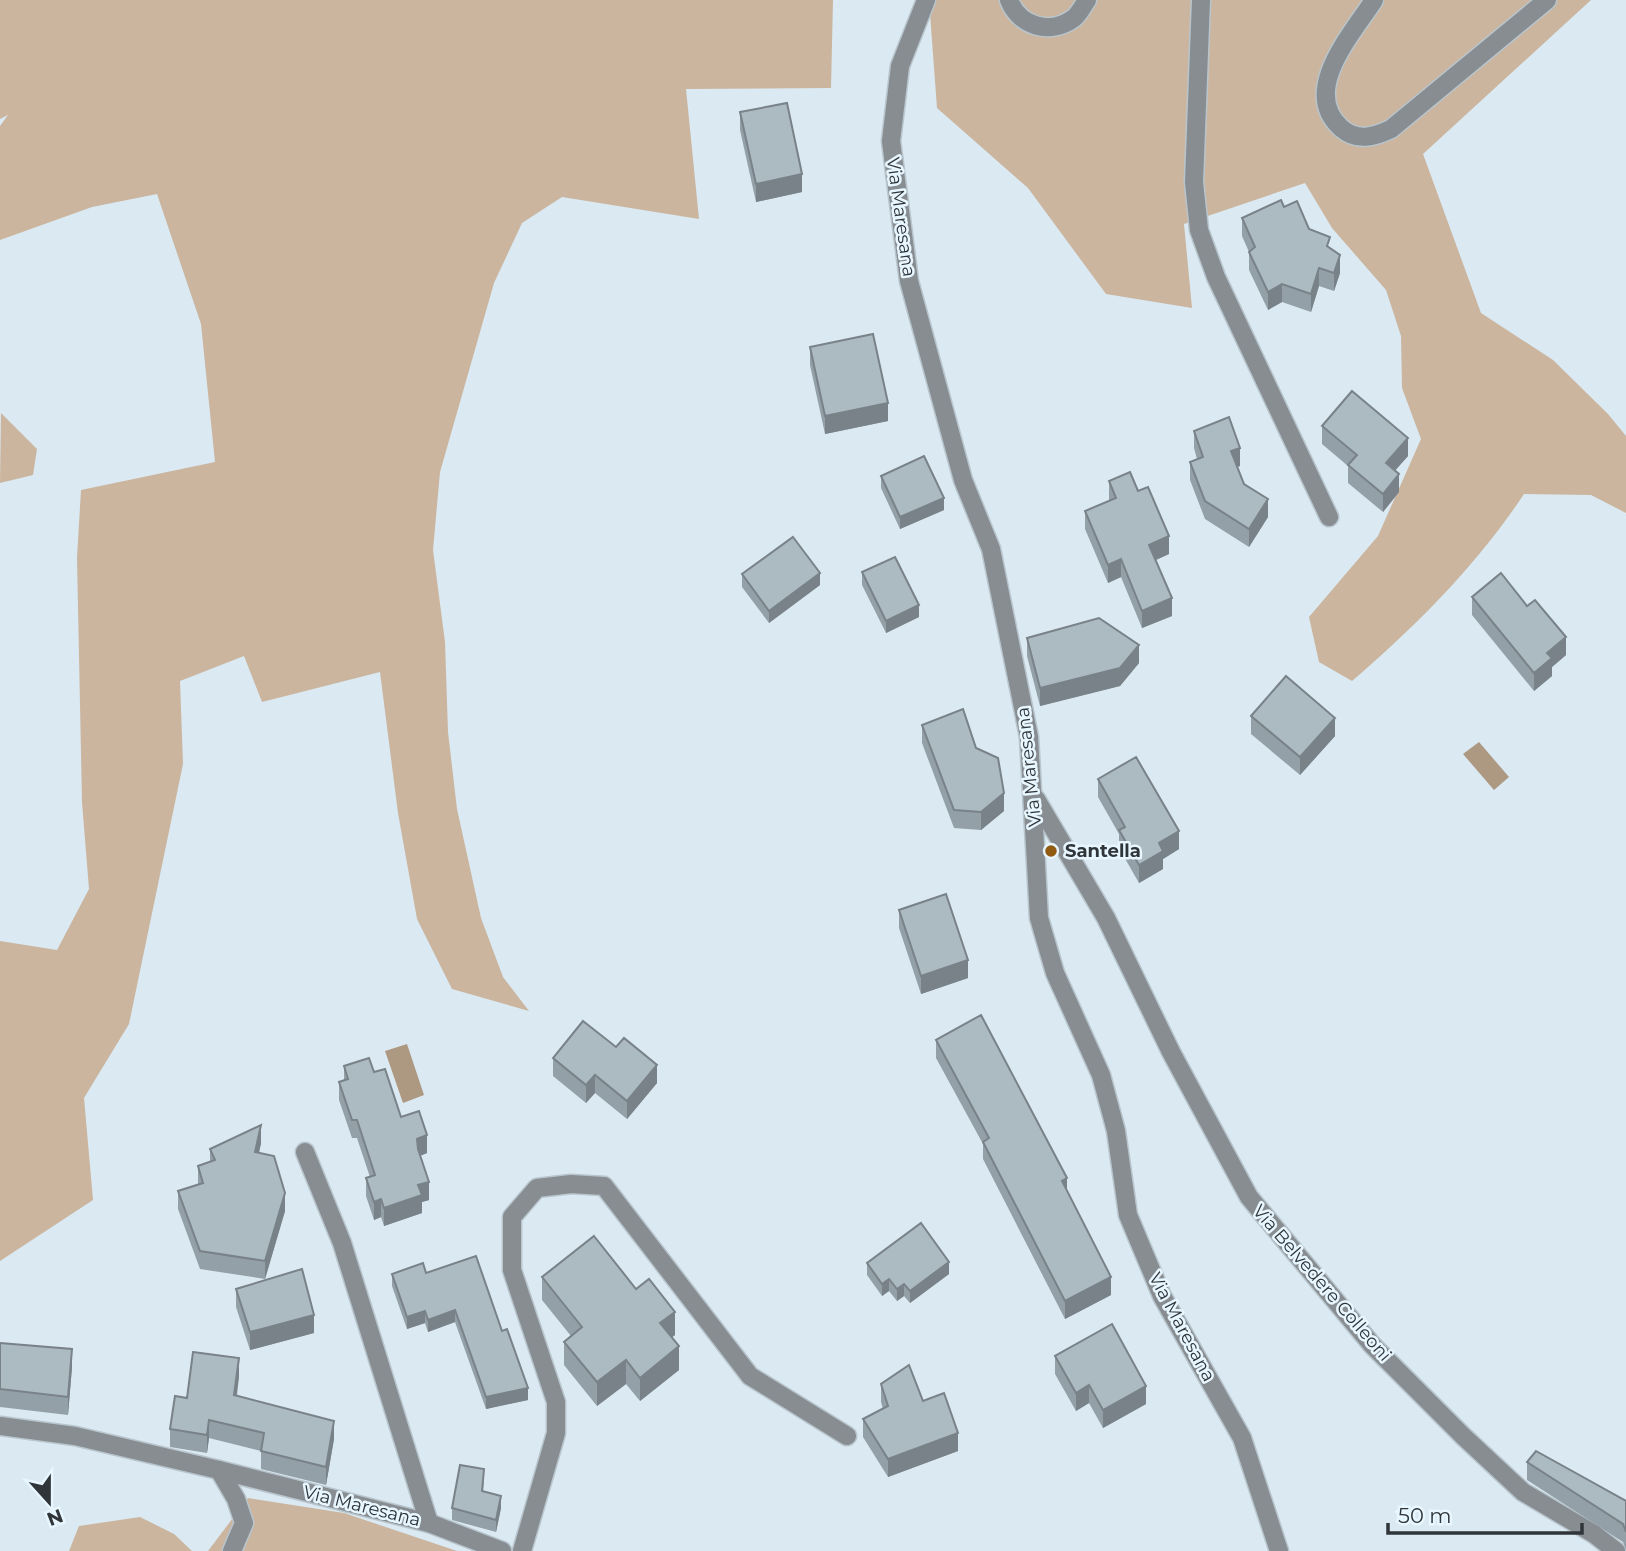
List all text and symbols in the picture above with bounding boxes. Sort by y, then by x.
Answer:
street label: Via Maresana [882,156,920,278]
street label: Via Maresana [1012,706,1046,828]
place label: Santella [1065,840,1141,862]
marker: Santella [1043,843,1059,859]
street label: Via Belvedere Colleoni [1248,1200,1396,1366]
street label: Via Maresana [1144,1269,1220,1385]
north arrow [14,1467,84,1537]
street label: Via Maresana [301,1481,423,1531]
scale bar [1388,1492,1582,1536]
text: 50 m [1398,1503,1452,1528]
text: N [44,1504,66,1531]

